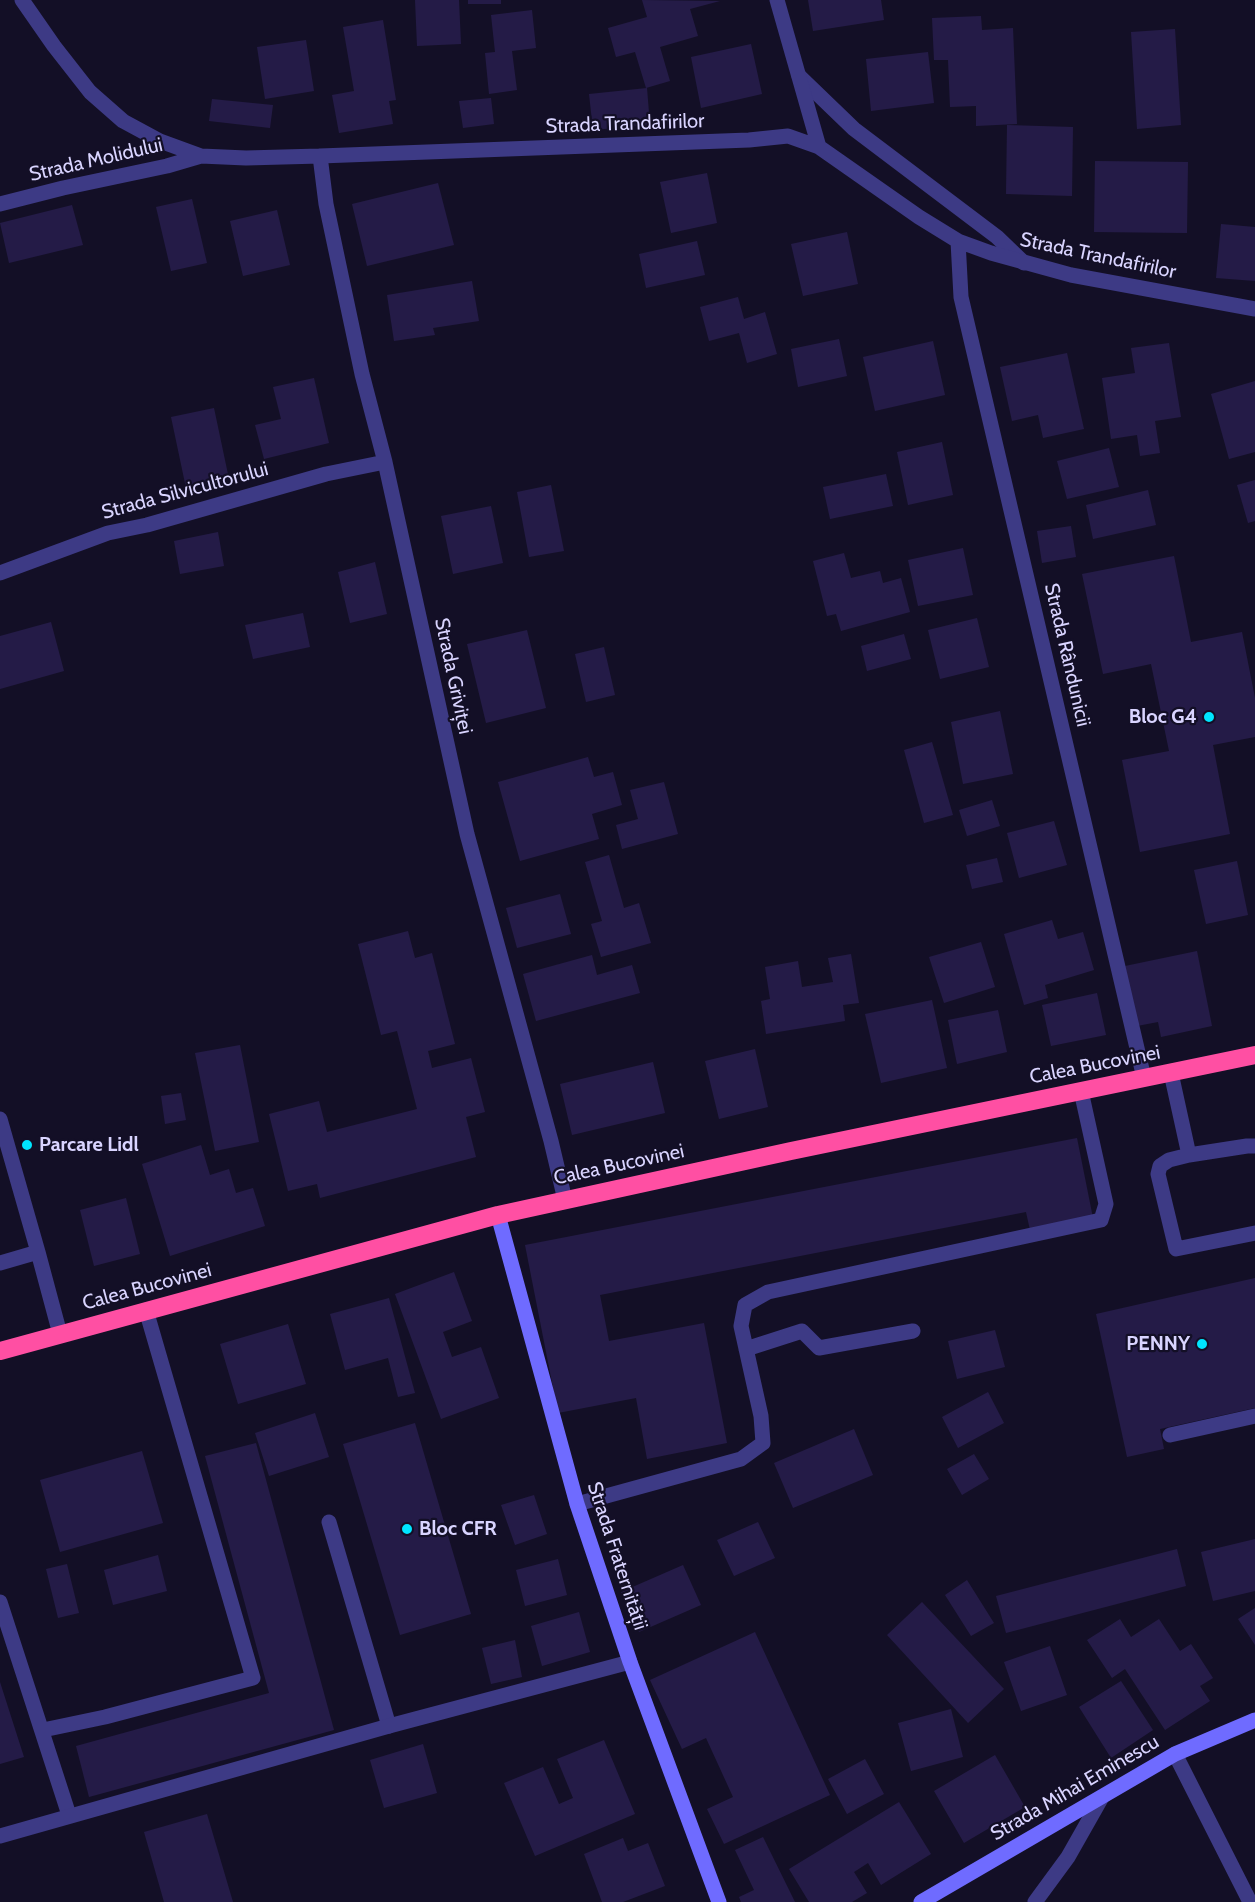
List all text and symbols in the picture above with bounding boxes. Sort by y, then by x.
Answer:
street label: Strada Trandafirilor [545,109,705,139]
street label: Strada Molidului [27,133,165,187]
street label: Strada Trandafirilor [1018,228,1178,284]
street label: Strada Silvicultorului [99,457,271,525]
street label: Strada Rândunicii [1039,581,1095,729]
street label: Strada Griviței [429,616,477,736]
place label: Bloc G4 [1129,705,1197,729]
marker: Bloc G4 [1202,710,1216,724]
street label: Calea Bucovinei [1028,1041,1162,1089]
place label: Parcare Lidl [39,1133,139,1157]
marker: Parcare Lidl [20,1138,34,1152]
street label: Calea Bucovinei [552,1139,686,1191]
street label: Calea Bucovinei [80,1258,214,1316]
place label: PENNY [1126,1332,1190,1356]
marker: PENNY [1195,1337,1209,1351]
street label: Strada Fraternității [582,1479,652,1633]
place label: Bloc CFR [419,1517,497,1541]
marker: Bloc CFR [400,1522,414,1536]
street label: Strada Mihai Eminescu [987,1730,1163,1846]

